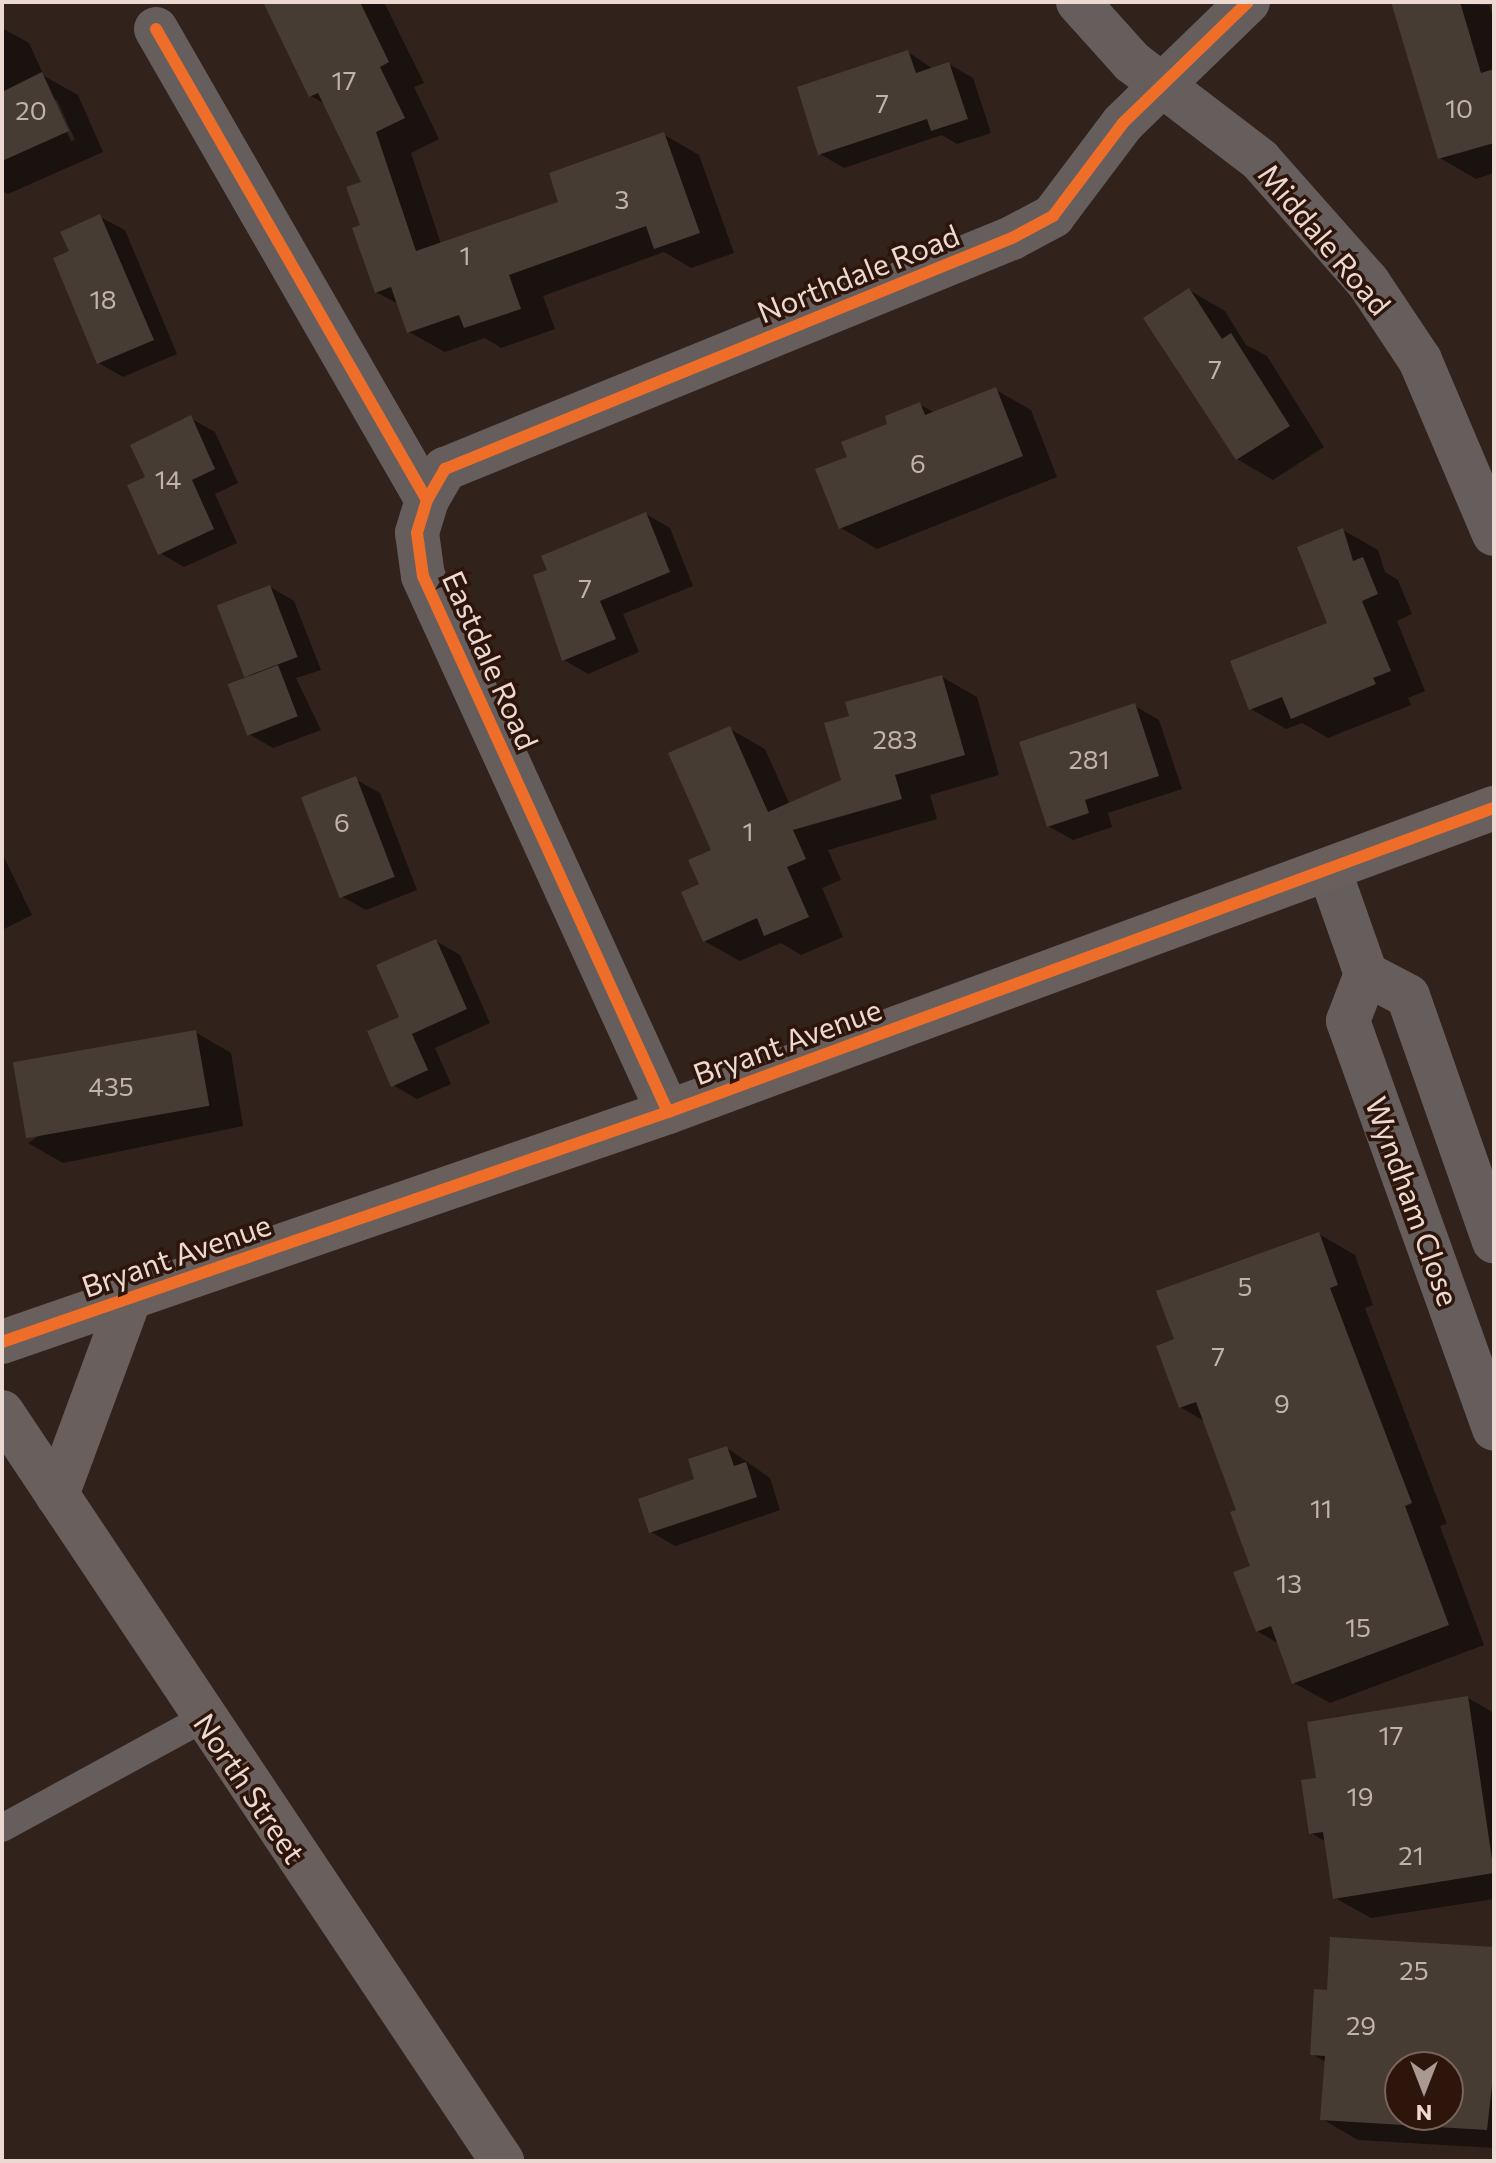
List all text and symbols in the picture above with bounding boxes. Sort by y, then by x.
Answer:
house number: 17 [332,64,356,96]
house number: 7 [875,87,889,119]
house number: 10 [1445,92,1473,124]
house number: 20 [15,94,47,126]
street label: Middale Road [1251,156,1399,322]
house number: 3 [615,183,629,215]
street label: Northdale Road [752,216,964,330]
house number: 1 [459,239,471,271]
house number: 18 [90,283,116,315]
house number: 7 [1208,353,1222,385]
house number: 6 [910,447,926,479]
house number: 14 [155,463,181,495]
street label: Eastdale Road [436,565,546,755]
house number: 7 [578,572,592,604]
house number: 283 [873,723,917,755]
house number: 281 [1068,743,1110,775]
house number: 6 [334,806,350,838]
house number: 1 [742,815,754,847]
street label: Bryant Avenue [688,990,886,1092]
house number: 435 [88,1070,134,1102]
street label: Wyndham Close [1359,1092,1467,1310]
street label: Bryant Avenue [77,1206,275,1304]
house number: 5 [1238,1270,1252,1302]
house number: 7 [1211,1340,1225,1372]
house number: 9 [1274,1387,1290,1419]
house number: 11 [1310,1492,1332,1524]
house number: 13 [1276,1567,1302,1599]
house number: 15 [1345,1611,1371,1643]
street label: North Street [187,1706,313,1870]
house number: 17 [1379,1719,1403,1751]
house number: 19 [1347,1780,1373,1812]
house number: 21 [1398,1839,1424,1871]
house number: 25 [1399,1954,1429,1986]
house number: 29 [1346,2009,1376,2041]
north arrow [1384,2051,1464,2131]
text: N [1416,2100,1432,2127]

